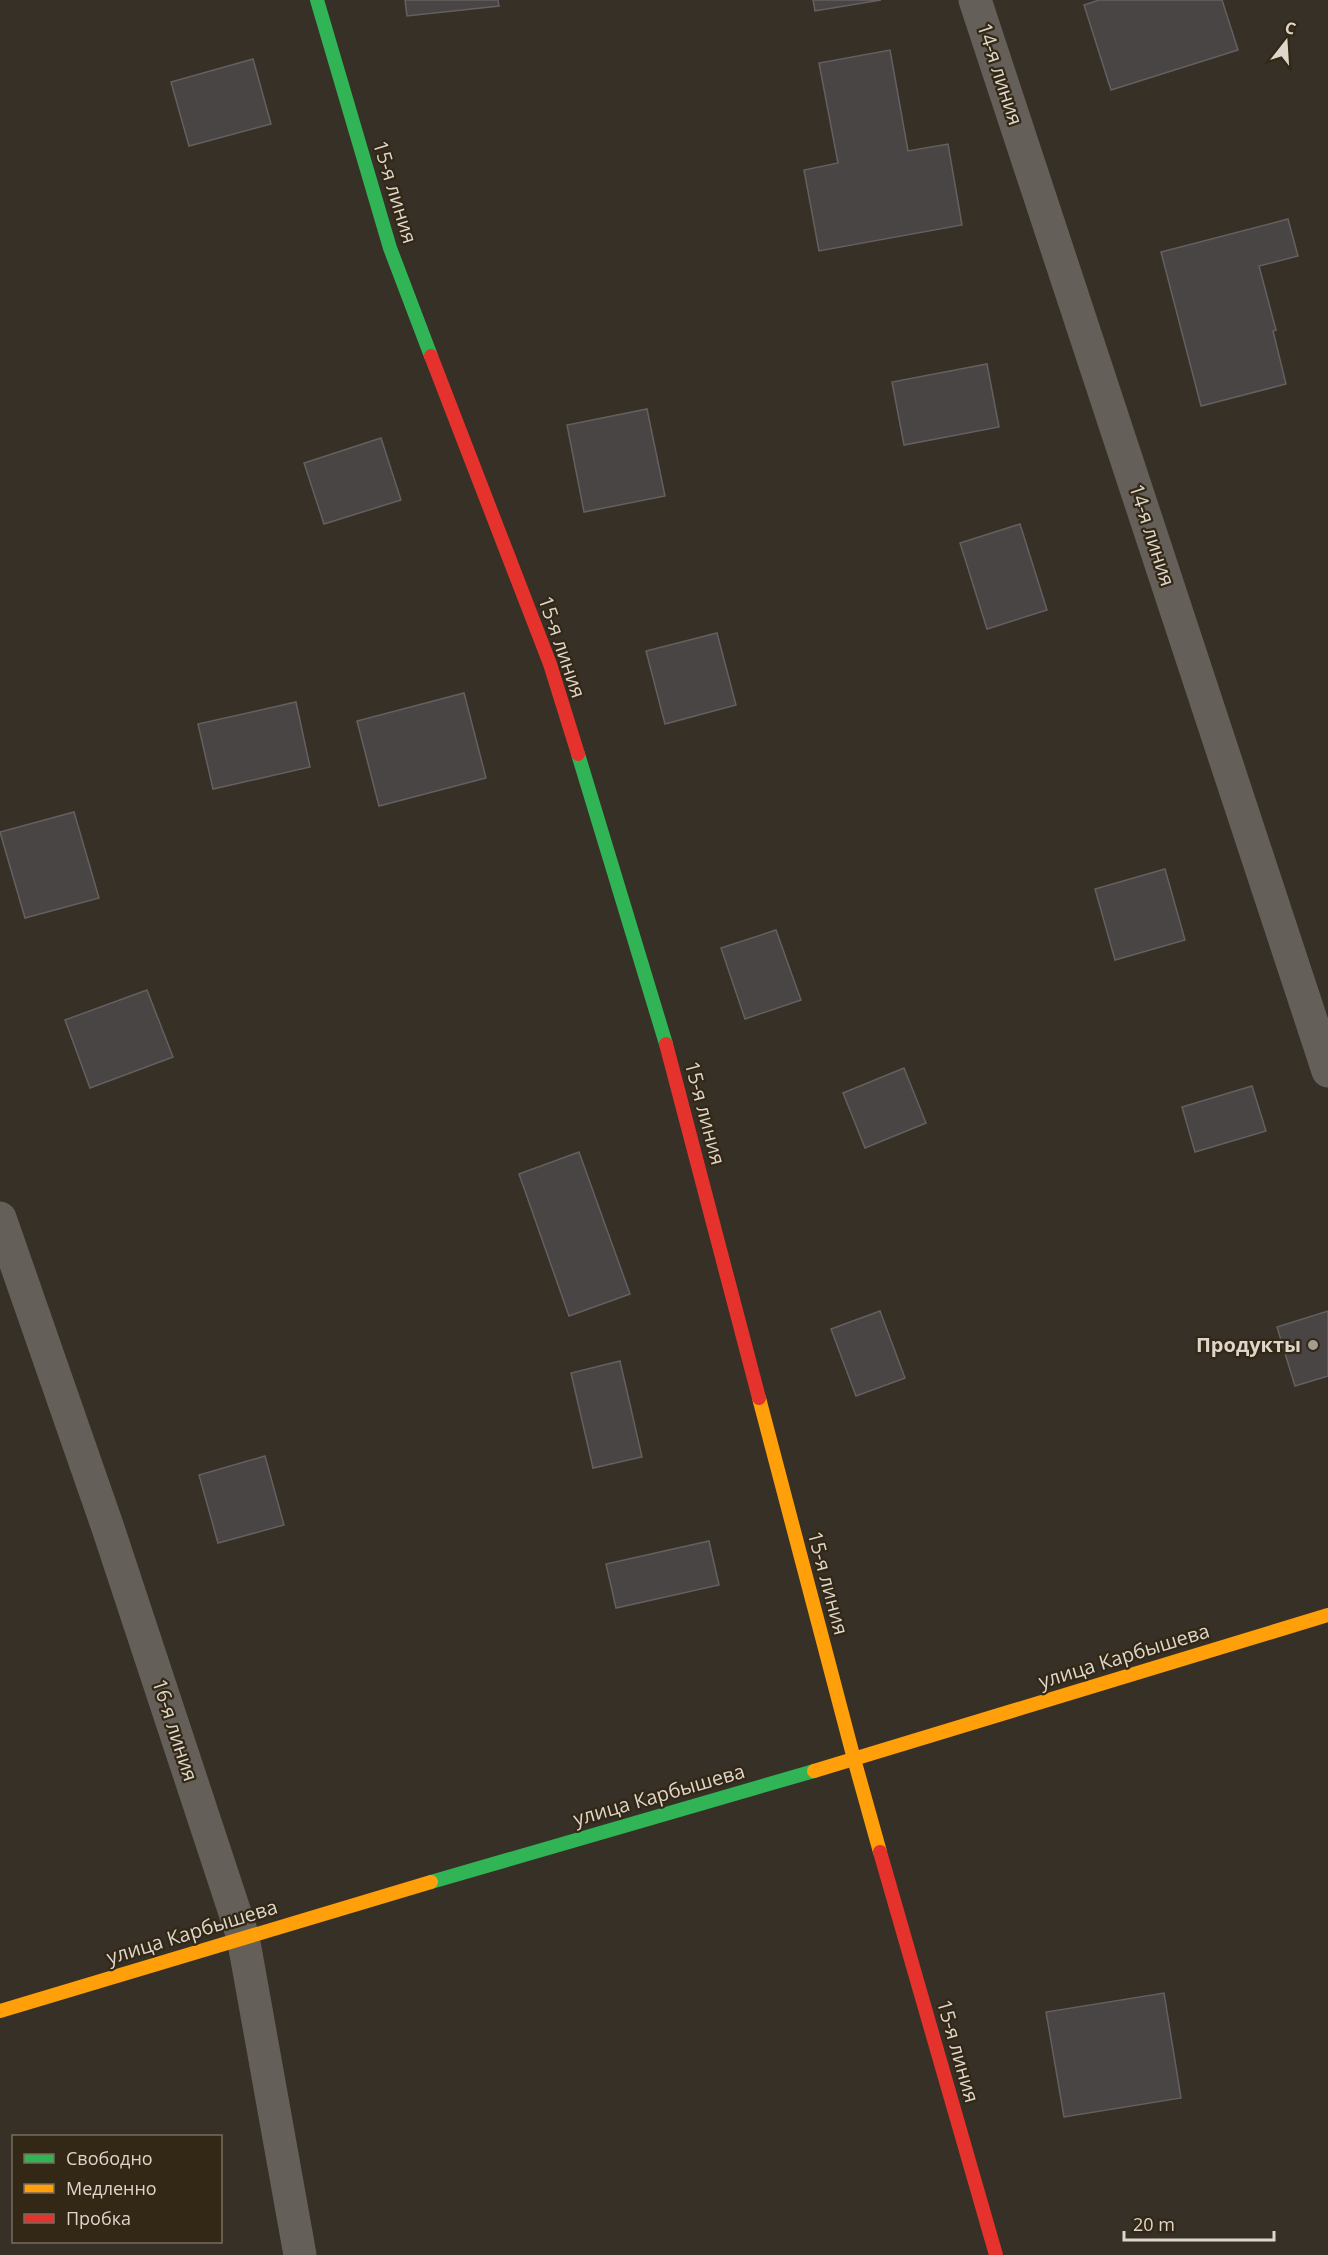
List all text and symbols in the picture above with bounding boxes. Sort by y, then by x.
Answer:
north arrow [1256,12,1316,72]
text: С [1282,16,1298,40]
street label: 14-я линия [971,19,1030,129]
street label: 15-я линия [367,137,424,247]
street label: 14-я линия [1123,480,1182,590]
street label: 15-я линия [532,592,593,701]
street label: 15-я линия [679,1058,732,1168]
place label: Продукты [1196,1331,1301,1358]
marker: Продукты [1306,1338,1320,1352]
street label: 15-я линия [802,1528,855,1638]
street label: улица Карбышева [1035,1617,1213,1694]
street label: 16-я линия [146,1675,205,1785]
street label: улица Карбышева [570,1757,748,1832]
street label: улица Карбышева [103,1893,281,1970]
street label: 15-я линия [931,1996,986,2106]
legend [12,2135,222,2243]
text: Свободно [66,2146,153,2170]
text: Медленно [66,2176,157,2200]
scale bar [1124,2204,1274,2242]
text: Пробка [66,2206,131,2230]
text: 20 m [1133,2212,1175,2236]

